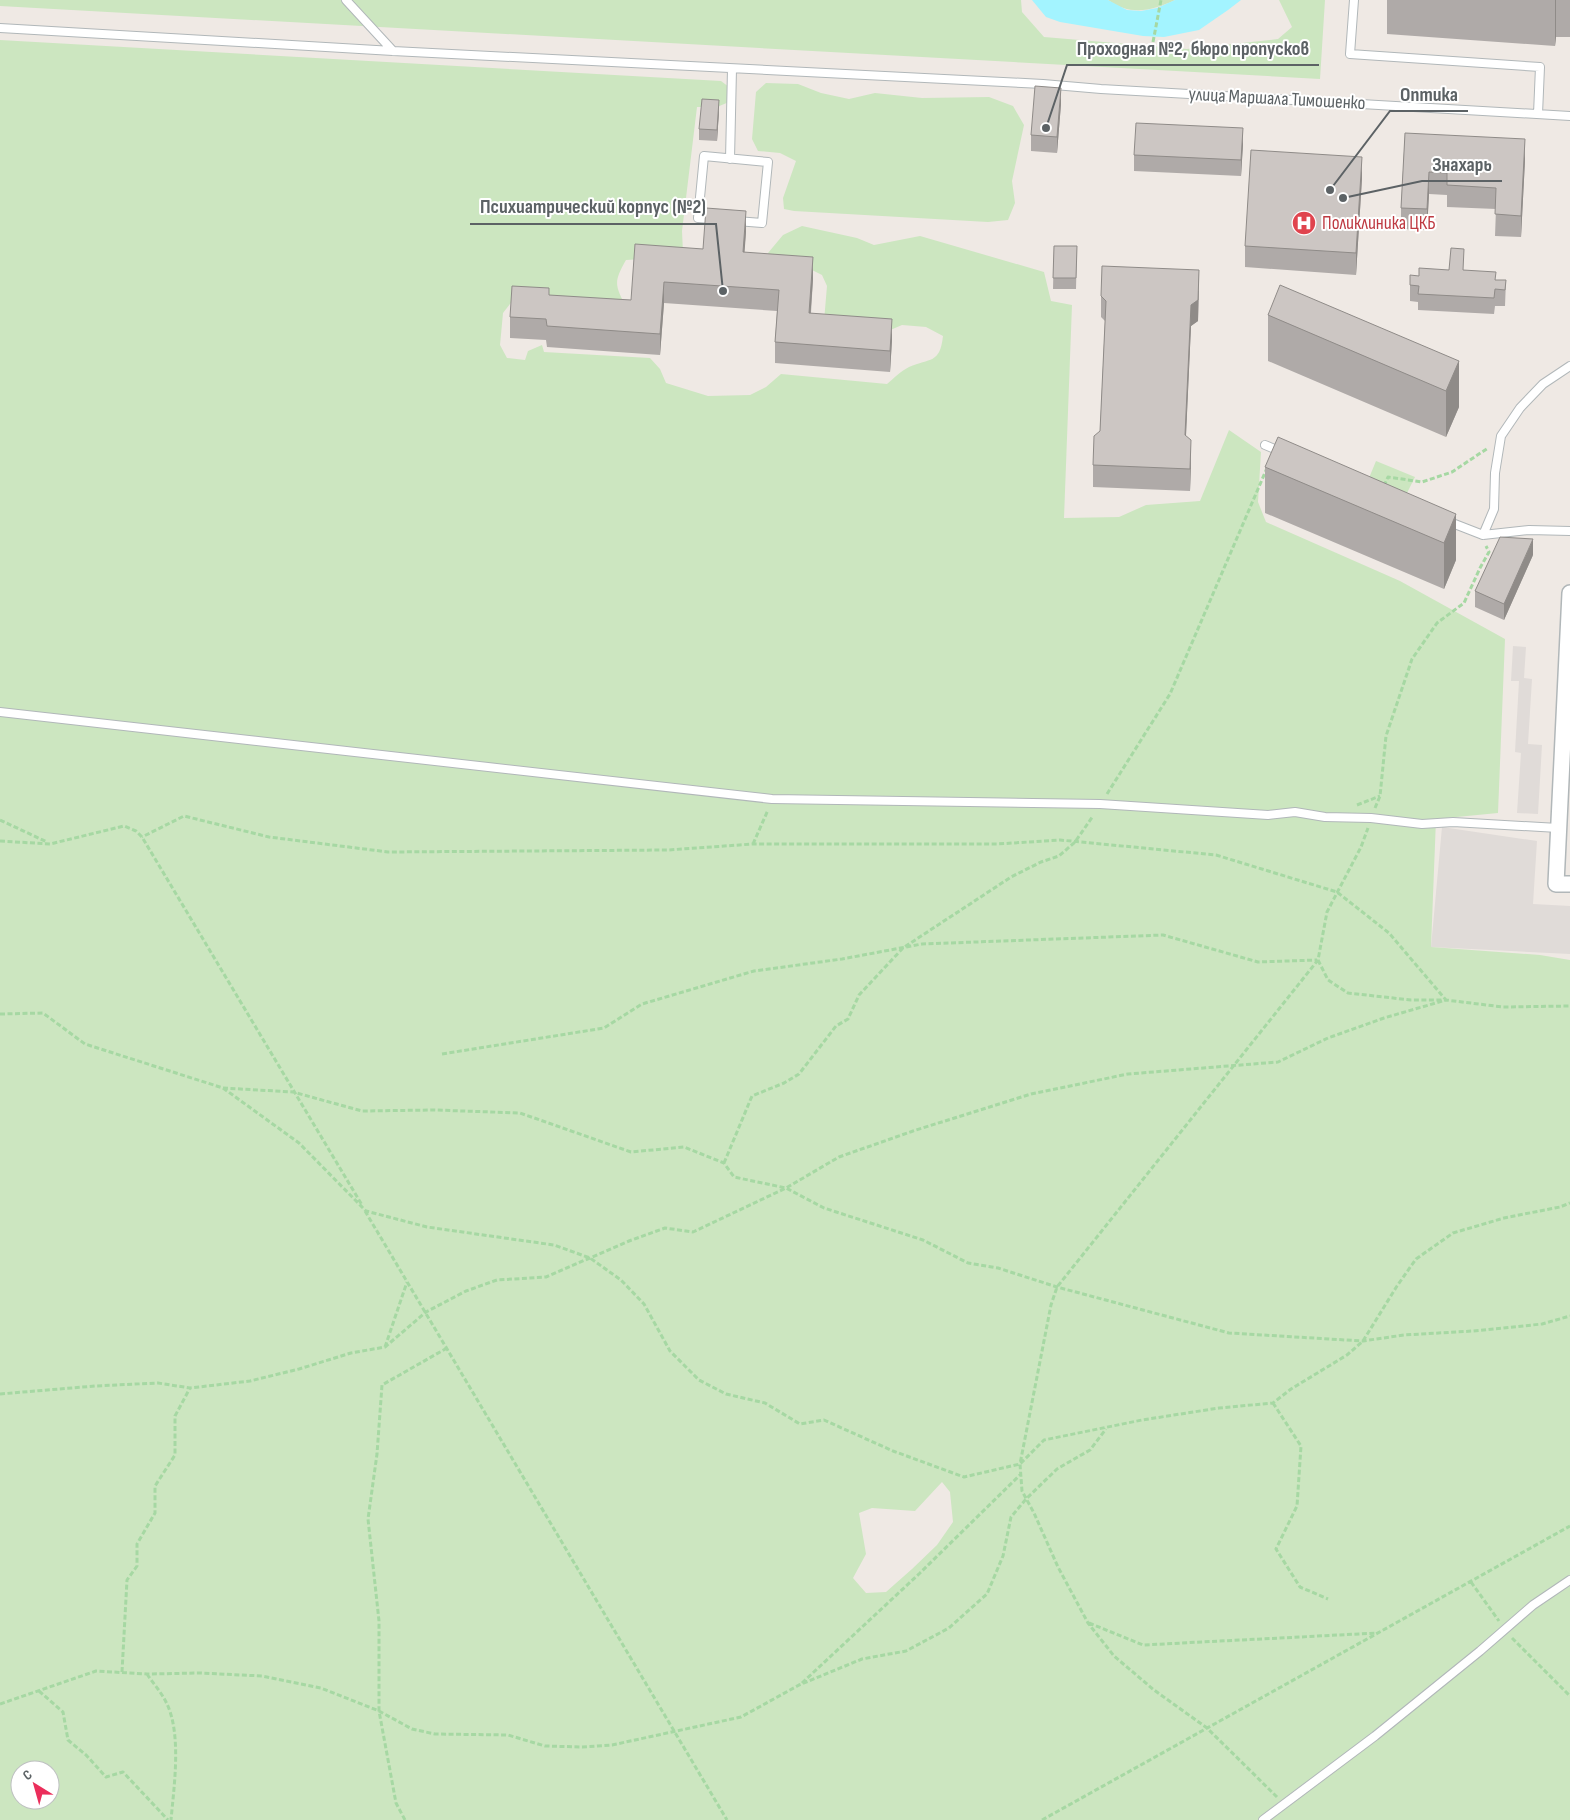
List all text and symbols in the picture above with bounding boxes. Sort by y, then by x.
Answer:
callout: Проходная №2, бюро пропусков [1067,30,1319,65]
text: Проходная №2, бюро пропусков [1077,37,1309,61]
callout: Оптика [1390,76,1468,111]
street label: улица Маршала Тимошенко [1188,83,1366,115]
text: Оптика [1400,83,1458,107]
callout: Знахарь [1422,146,1502,181]
text: Знахарь [1432,153,1492,177]
callout: Психиатрический корпус (№2) [470,189,716,224]
text: Психиатрический корпус (№2) [480,195,706,219]
hospital icon: Поликлиника ЦКБ [1291,210,1317,236]
place label: Поликлиника ЦКБ [1322,212,1436,235]
north arrow [10,1760,60,1810]
text: С [19,1766,35,1784]

